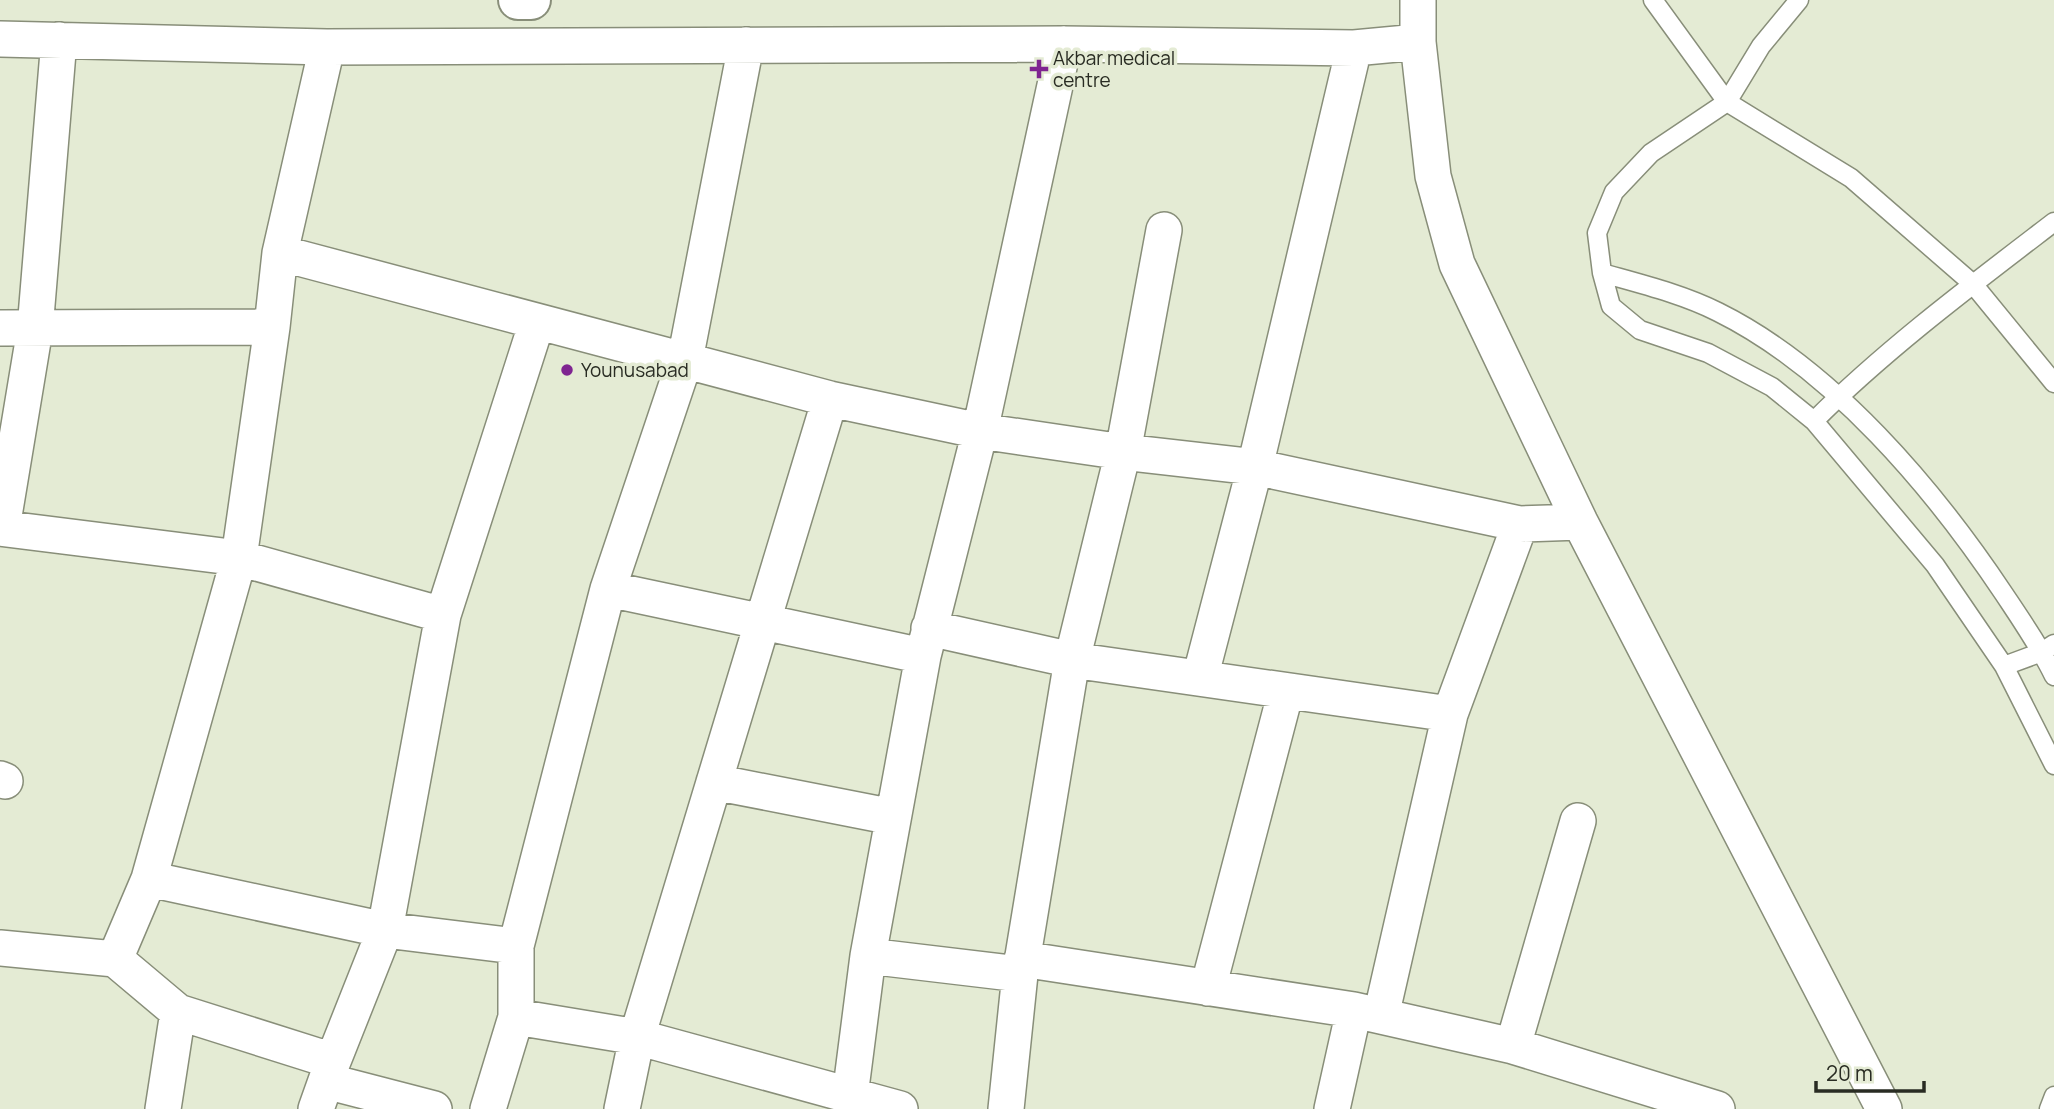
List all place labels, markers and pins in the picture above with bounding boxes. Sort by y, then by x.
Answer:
place label: Akbar medical centre [1053,45,1175,93]
marker: Akbar medical centre [1031,61,1047,77]
place label: Younusabad [581,357,689,383]
marker: Younusabad [559,362,575,378]

